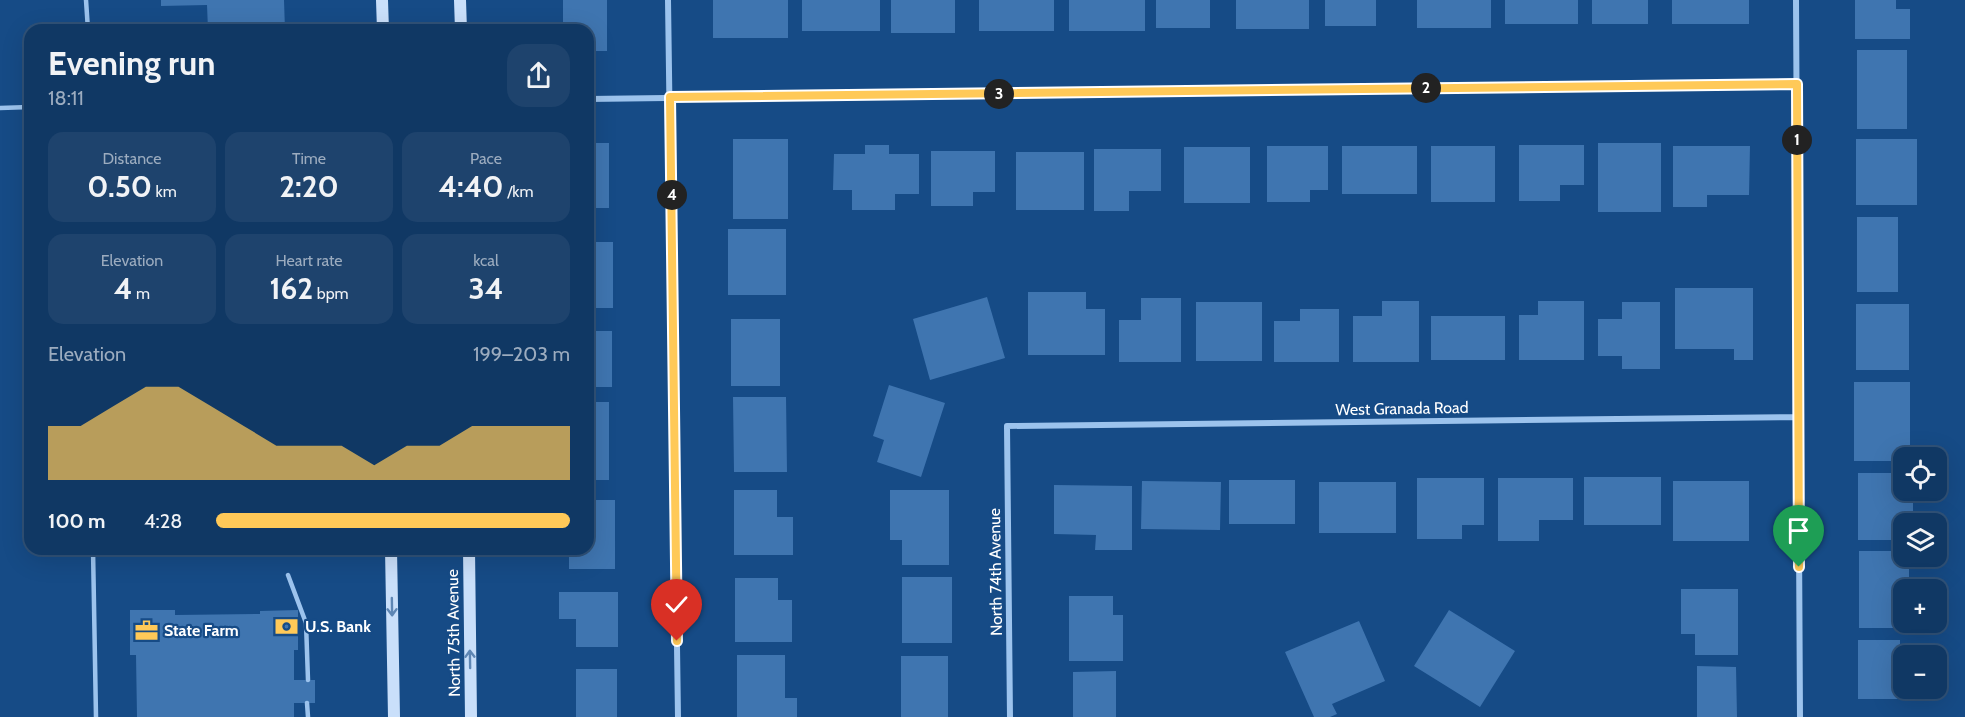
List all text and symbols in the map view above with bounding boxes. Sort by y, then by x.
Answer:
text: Evening run [48,43,215,83]
button: share [507,44,570,107]
pin: 2 [1411,73,1441,103]
text: 2 [1422,78,1430,97]
pin: 3 [984,79,1014,109]
text: 3 [995,84,1003,103]
text: 18:11 [48,86,84,110]
pin: 1 [1782,125,1812,155]
text: 1 [1794,130,1800,149]
text: Distance [103,149,161,168]
text: Time [292,149,326,168]
text: Pace [470,149,502,168]
text: 0.50 [87,168,152,205]
text: 2:20 [279,168,339,205]
text: 4:40 [438,168,504,205]
pin: 4 [657,180,687,210]
text: km [152,182,177,201]
text: /km [504,182,534,201]
text: 4 [667,185,677,204]
text: Elevation [101,251,163,270]
text: Heart rate [276,251,342,270]
text: kcal [473,251,499,270]
text: 4 [114,270,133,307]
text: 162 [269,270,313,307]
text: 34 [469,270,503,307]
text: m [133,284,150,303]
text: bpm [313,284,349,303]
text: Elevation [48,342,126,366]
text: 199–203 m [473,342,570,366]
street label: West Granada Road [1335,398,1469,419]
map controls [1893,447,1947,699]
button: locate [1893,447,1947,501]
pin [1773,505,1824,567]
street label: North 74th Avenue [985,508,1006,636]
text: 100 m [48,509,106,533]
text: 4:28 [144,509,182,533]
button: layers [1893,513,1947,567]
icon: arrive [1782,514,1815,547]
street label: North 75th Avenue [443,569,464,697]
pin [651,579,702,641]
button: + [1893,579,1947,633]
icon: check [660,588,693,621]
one-way arrow [386,597,398,617]
bank icon: U.S. Bank [274,613,300,639]
office icon: State Farm [133,617,159,643]
place label: U.S. Bank [305,617,371,636]
place label: State Farm [164,621,239,640]
button: − [1893,645,1947,699]
one-way arrow [464,649,476,669]

